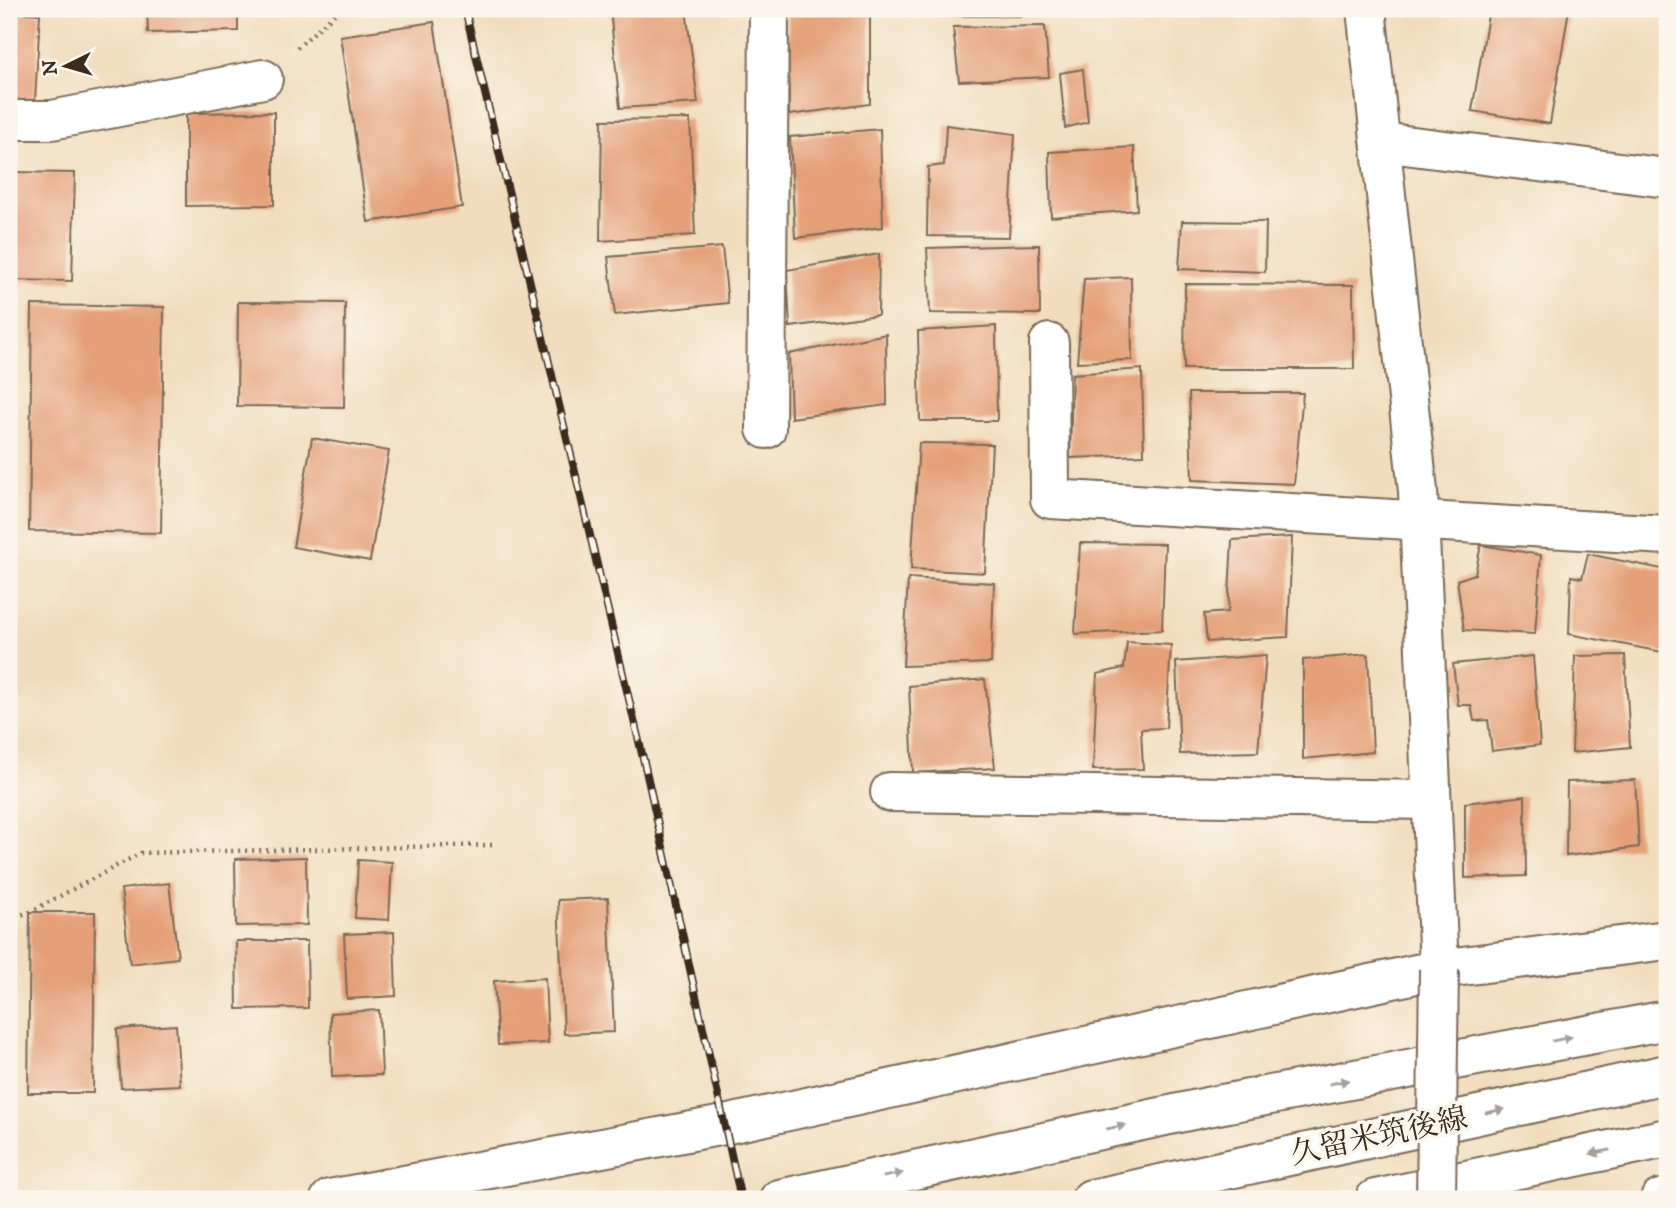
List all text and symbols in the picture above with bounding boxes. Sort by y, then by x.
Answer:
north arrow [32,32,102,102]
text: N [38,58,63,76]
one-way arrow [1551,1033,1573,1044]
one-way arrow [1328,1076,1350,1087]
street label: 久留米筑後線 [1287,1100,1471,1174]
one-way arrow [1484,1106,1506,1117]
one-way arrow [1105,1121,1127,1132]
one-way arrow [1589,1146,1611,1157]
one-way arrow [882,1169,904,1180]

